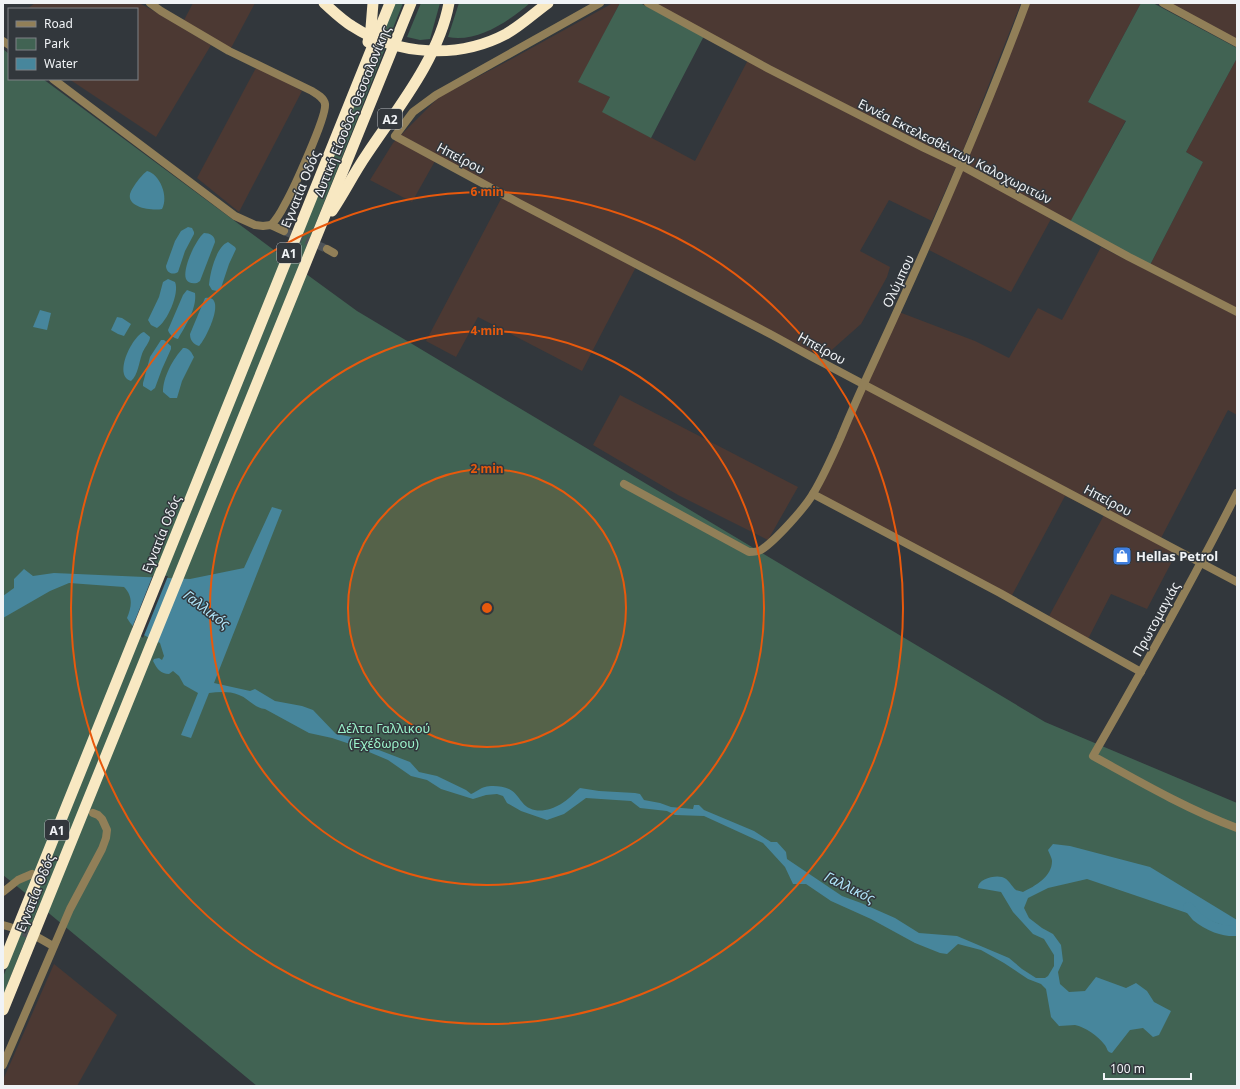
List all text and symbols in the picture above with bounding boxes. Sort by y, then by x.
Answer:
legend [8,8,138,80]
text: Road [44,15,73,32]
street label: Δυτική Είσοδος Θεσσαλονίκης [309,23,395,199]
text: Park [44,35,70,52]
text: Water [44,55,78,72]
street label: Εννέα Εκτελεσθέντων Καλοχωριτών [855,94,1055,208]
road number: Α2 [378,109,402,129]
street label: Ηπείρου [434,138,488,178]
street label: Εγνατία Οδός [276,147,324,231]
text: 6 min [470,183,504,200]
road number: Α1 [277,243,301,263]
street label: Ολύμπου [878,252,918,310]
text: 4 min [470,322,504,339]
street label: Ηπείρου [795,328,849,368]
text: 2 min [470,460,504,477]
street label: Ηπείρου [1081,480,1135,520]
street label: Εγνατία Οδός [137,492,185,576]
shop icon: Hellas Petrol [1111,545,1133,567]
place label: Hellas Petrol [1136,547,1218,565]
street label: Πρωτομαγιάς [1128,578,1184,660]
water label: Γαλλικός [180,585,235,633]
centre of rings [480,601,494,615]
park label: Δέλτα Γαλλικού (Εχέδωρου) [338,719,430,752]
road number: Α1 [45,820,69,840]
street label: Εγνατία Οδός [11,851,59,935]
water label: Γαλλικός [822,867,879,908]
scale bar [1104,1055,1191,1081]
text: 100 m [1110,1060,1145,1077]

